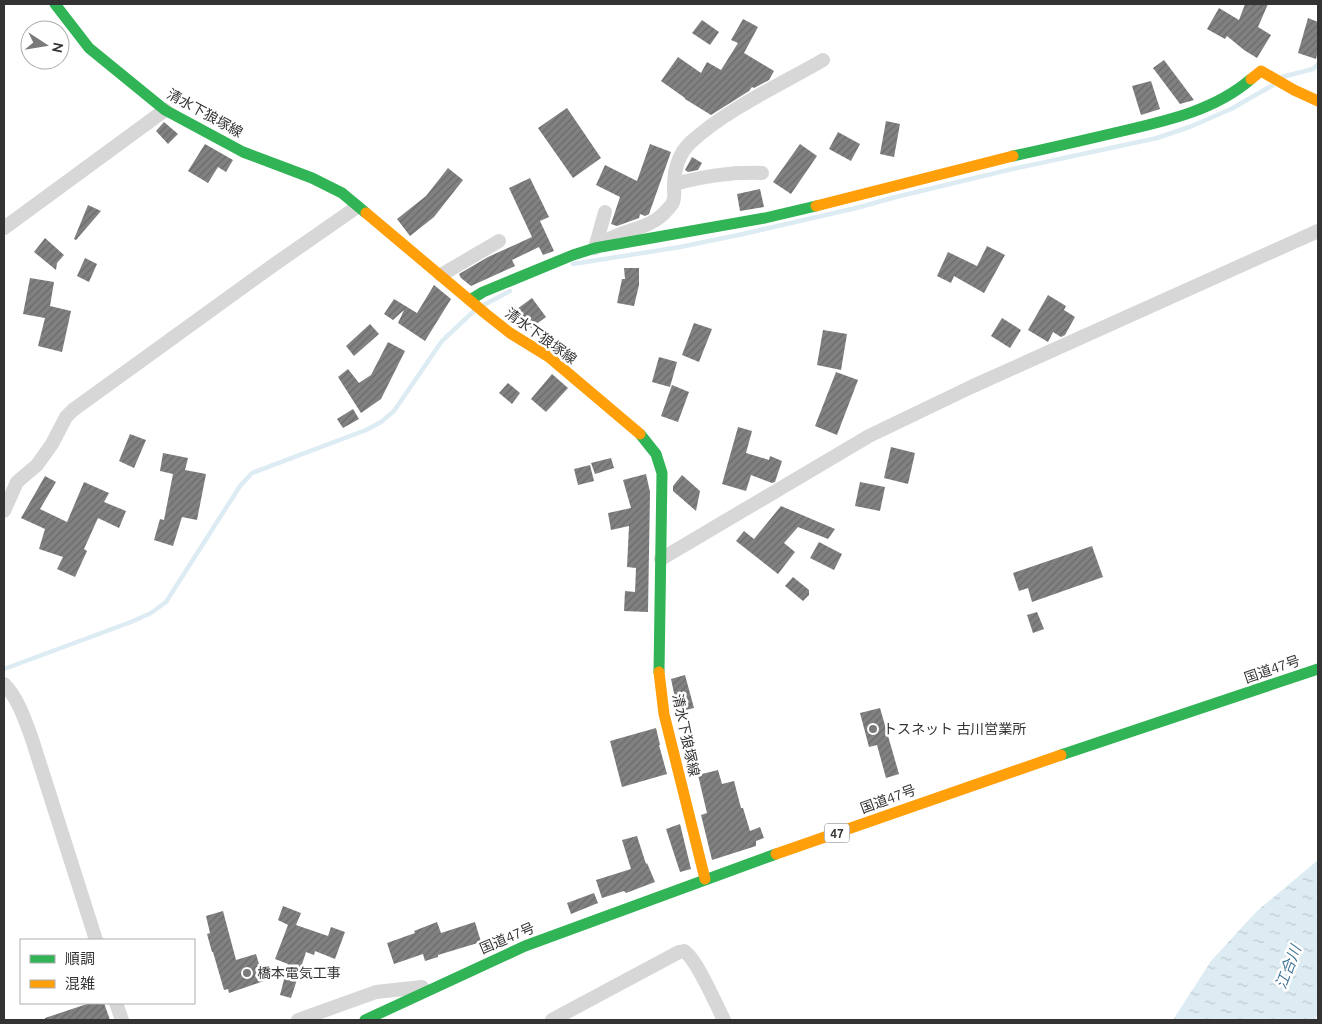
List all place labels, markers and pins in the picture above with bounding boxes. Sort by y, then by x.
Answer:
place label: トスネット 古川営業所 [883,721,1026,737]
marker: トスネット 古川営業所 [867,723,879,735]
place label: 橋本電気工事 [257,965,341,981]
marker: 橋本電気工事 [241,967,253,979]

